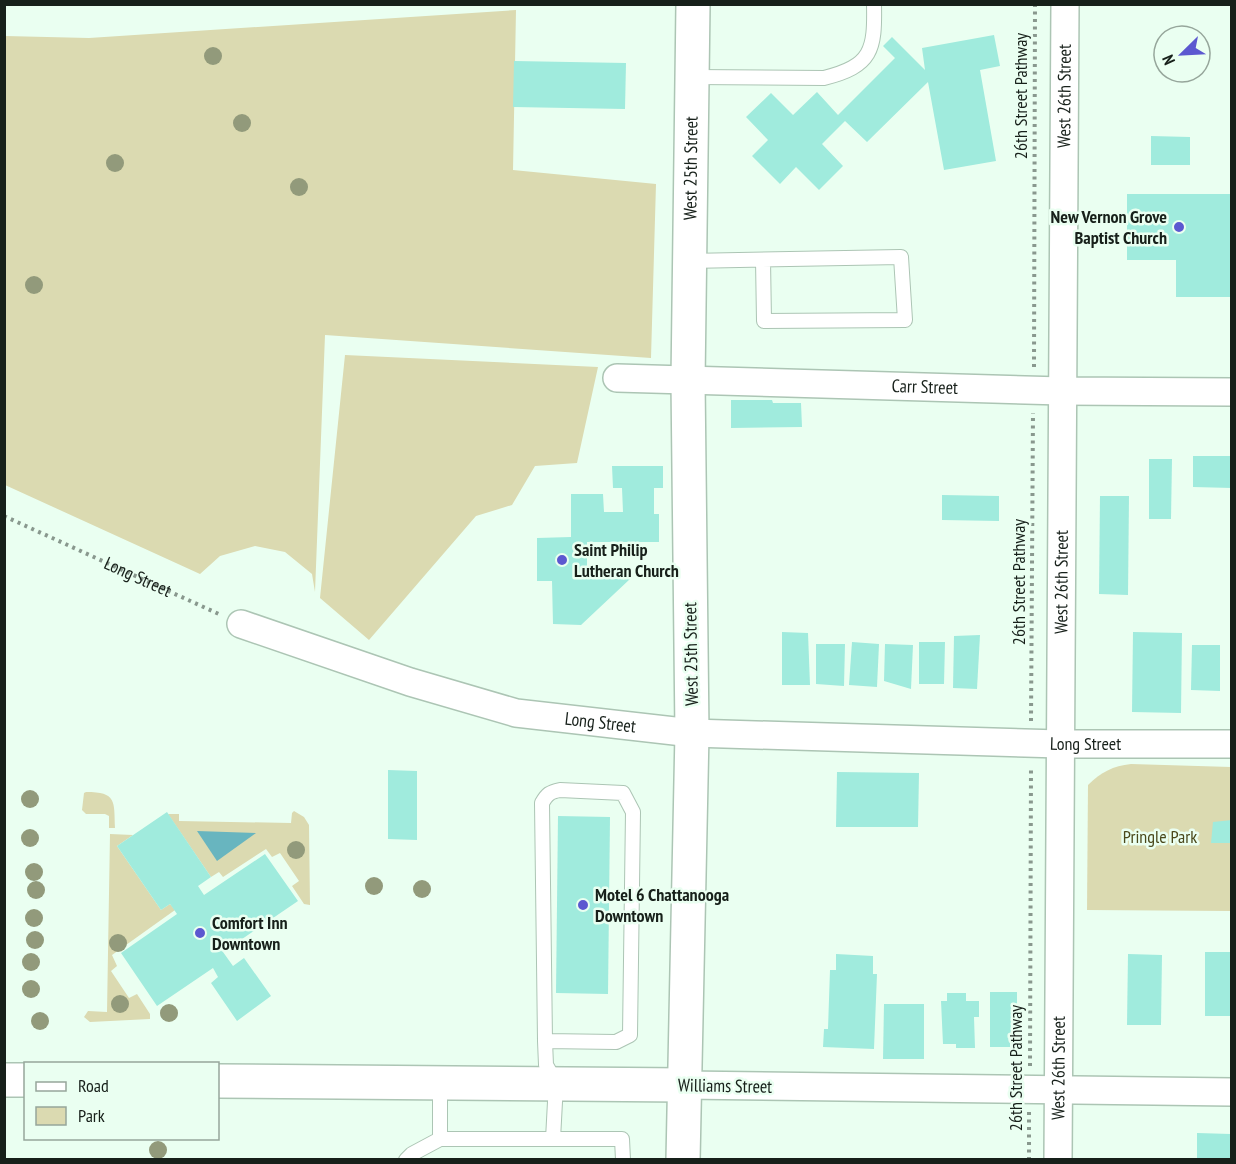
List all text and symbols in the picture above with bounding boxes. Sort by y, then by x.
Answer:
north arrow [1152,24,1212,84]
street label: 26th Street Pathway [1009,33,1032,159]
street label: West 26th Street [1052,44,1076,148]
text: N [1157,52,1179,68]
street label: West 25th Street [678,116,703,220]
place label: New Vernon Grove Baptist Church [1051,205,1167,249]
marker: New Vernon Grove Baptist Church [1172,220,1186,234]
street label: Carr Street [891,374,958,399]
street label: 26th Street Pathway [1007,519,1030,645]
street label: West 26th Street [1049,530,1073,634]
place label: Saint Philip Lutheran Church [574,538,679,582]
street label: Long Street [101,551,175,602]
marker: Saint Philip Lutheran Church [555,553,569,567]
street label: West 25th Street [678,602,703,706]
street label: Long Street [564,707,637,738]
street label: Long Street [1050,732,1121,755]
park label: Pringle Park [1123,825,1197,848]
place label: Motel 6 Chattanooga Downtown [595,883,729,927]
marker: Motel 6 Chattanooga Downtown [576,898,590,912]
place label: Comfort Inn Downtown [212,911,288,955]
marker: Comfort Inn Downtown [193,926,207,940]
street label: 26th Street Pathway [1004,1005,1027,1131]
street label: West 26th Street [1046,1016,1070,1120]
legend [24,1062,219,1140]
street label: Williams Street [678,1073,772,1098]
text: Road [78,1074,109,1097]
text: Park [78,1104,105,1127]

